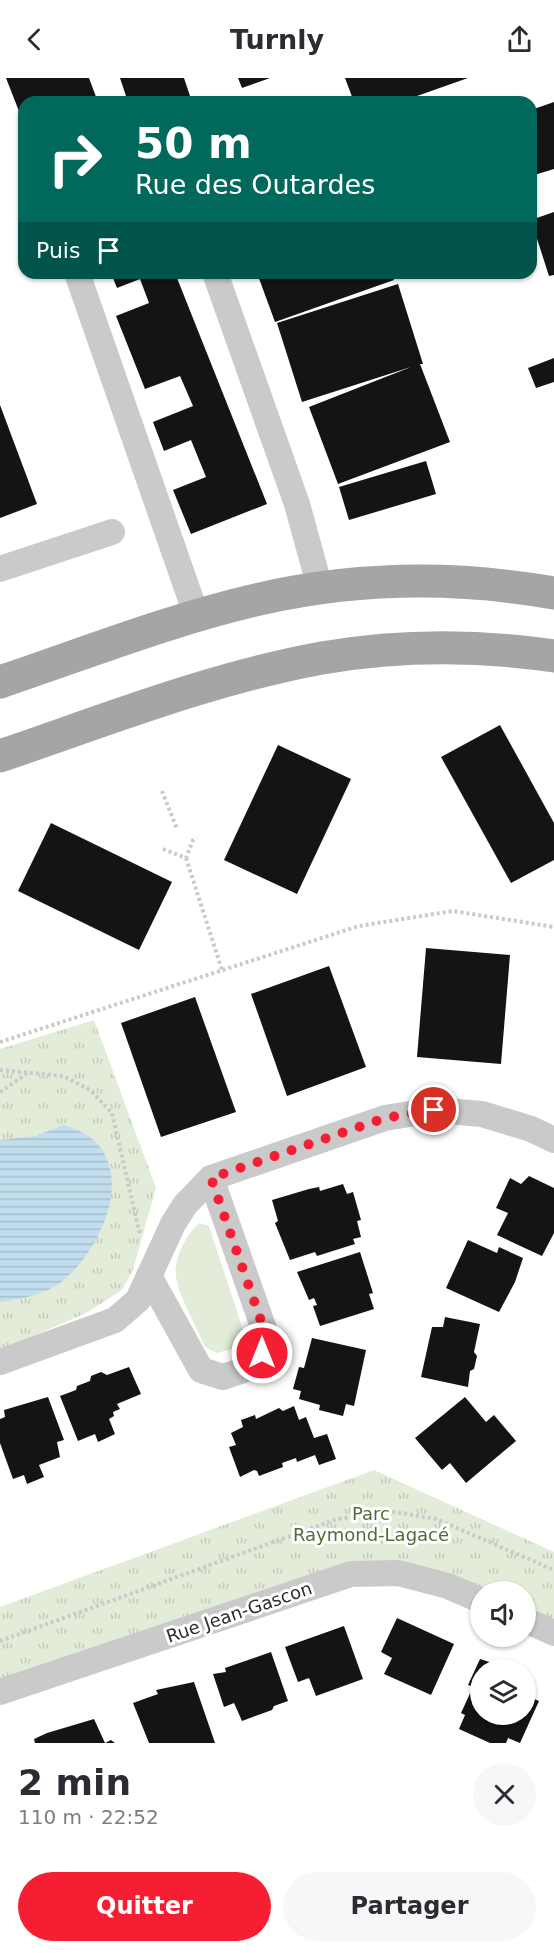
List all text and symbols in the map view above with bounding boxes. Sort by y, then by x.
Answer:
icon: back [18,23,51,56]
icon: share [503,23,536,56]
text: Turnly [230,24,324,55]
text: 50 m [135,119,252,168]
icon: right [36,120,114,198]
text: Rue des Outardes [135,169,375,200]
icon: arrive [92,234,125,267]
text: Puis [36,238,80,263]
pin [408,1084,459,1135]
icon: arrive [417,1093,450,1126]
position arrow [230,1321,294,1385]
park label: Parc Raymond-Lagacé [293,1503,449,1545]
street label: Rue Jean-Gascon [163,1577,315,1647]
map controls [470,1581,536,1725]
button: sound [470,1581,536,1647]
button: layers [470,1659,536,1725]
text: 2 min [18,1762,131,1803]
button: close [473,1763,536,1826]
text: 110 m · 22:52 [18,1805,159,1829]
button: Quitter [18,1872,271,1941]
button: Partager [283,1872,536,1941]

